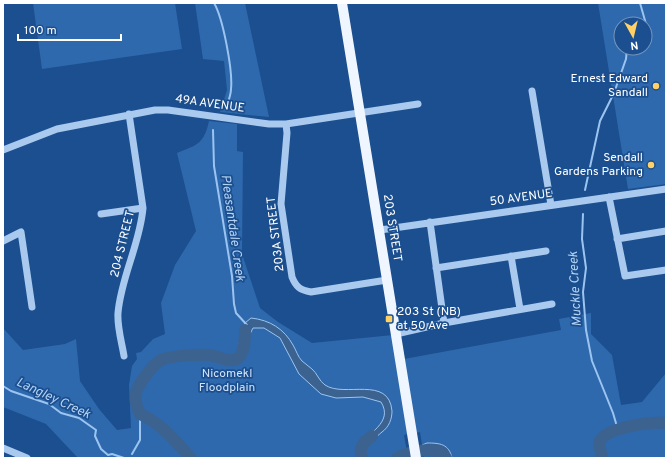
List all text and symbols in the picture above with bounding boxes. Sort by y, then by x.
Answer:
scale bar [18,16,121,42]
north arrow [613,16,653,56]
text: 100 m [24,23,57,39]
text: N [629,37,639,52]
place label: Ernest Edward Sandall [571,71,648,101]
marker: Ernest Edward Sandall [651,81,661,91]
street label: 49A AVENUE [174,91,246,117]
place label: Sendall Gardens Parking [554,150,643,180]
marker: Sendall Gardens Parking [646,160,656,170]
water label: Pleasantdale Creek [217,174,247,283]
street label: 50 AVENUE [489,186,553,210]
street label: 203 STREET [379,193,405,263]
street label: 203A STREET [263,195,289,273]
street label: 204 STREET [107,209,139,279]
water label: Muckle Creek [566,250,586,327]
place label: 203 St (NB) at 50 Ave [397,304,461,334]
marker: 203 St (NB) at 50 Ave [384,314,394,324]
park label: Nicomekl Floodplain [199,366,255,396]
water label: Langley Creek [13,375,93,423]

